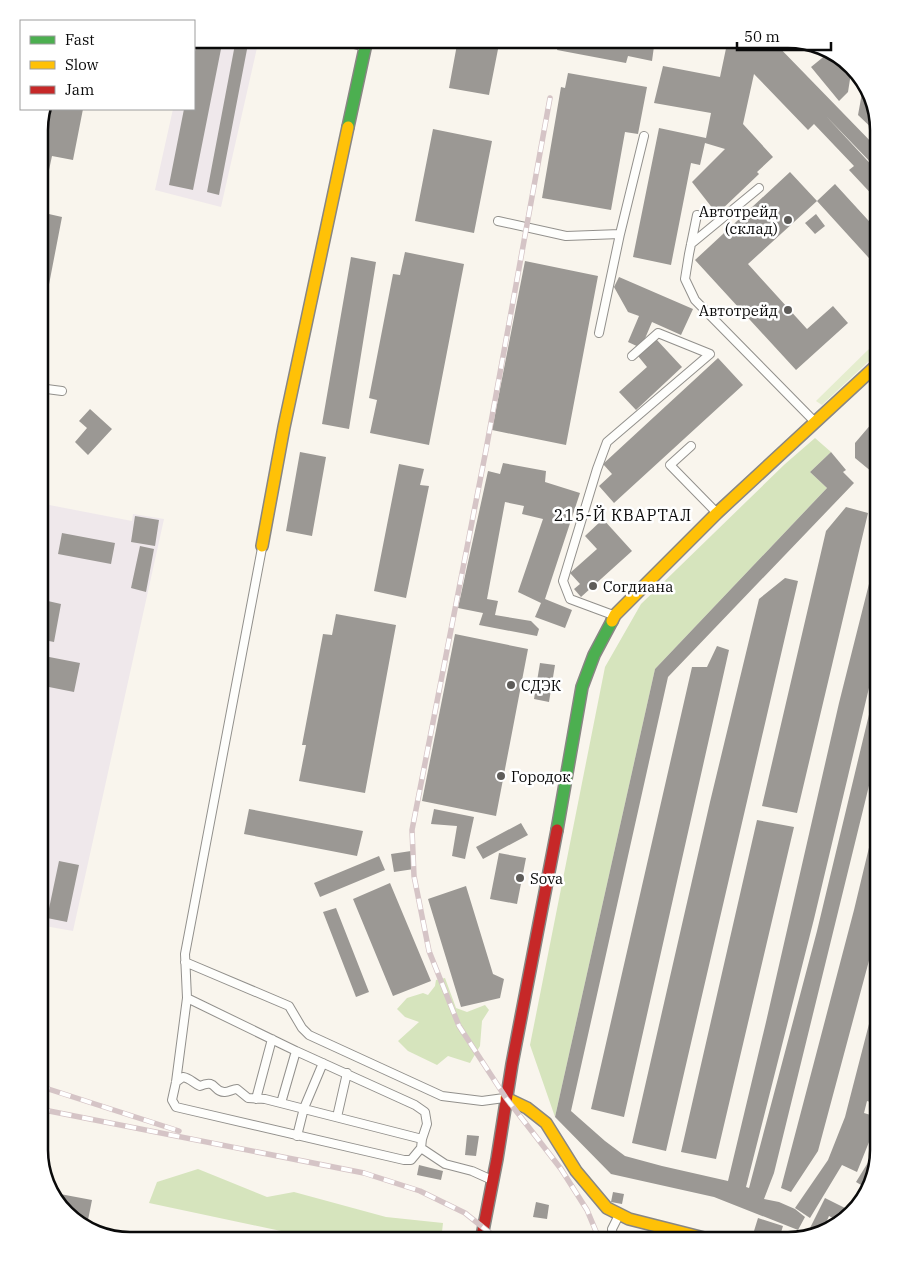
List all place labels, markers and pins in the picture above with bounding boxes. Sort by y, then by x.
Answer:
place label: Автотрейд (склад) [699,202,778,238]
marker: Автотрейд (склад) [782,214,794,226]
place label: Автотрейд [699,301,778,320]
marker: Автотрейд [782,304,794,316]
place label: Согдиана [603,577,673,596]
marker: Согдиана [587,580,599,592]
place label: СДЭК [521,676,562,695]
marker: СДЭК [505,679,517,691]
place label: Городок [511,767,571,786]
marker: Городок [495,770,507,782]
place label: Sova [530,869,563,888]
marker: Sova [514,872,526,884]

